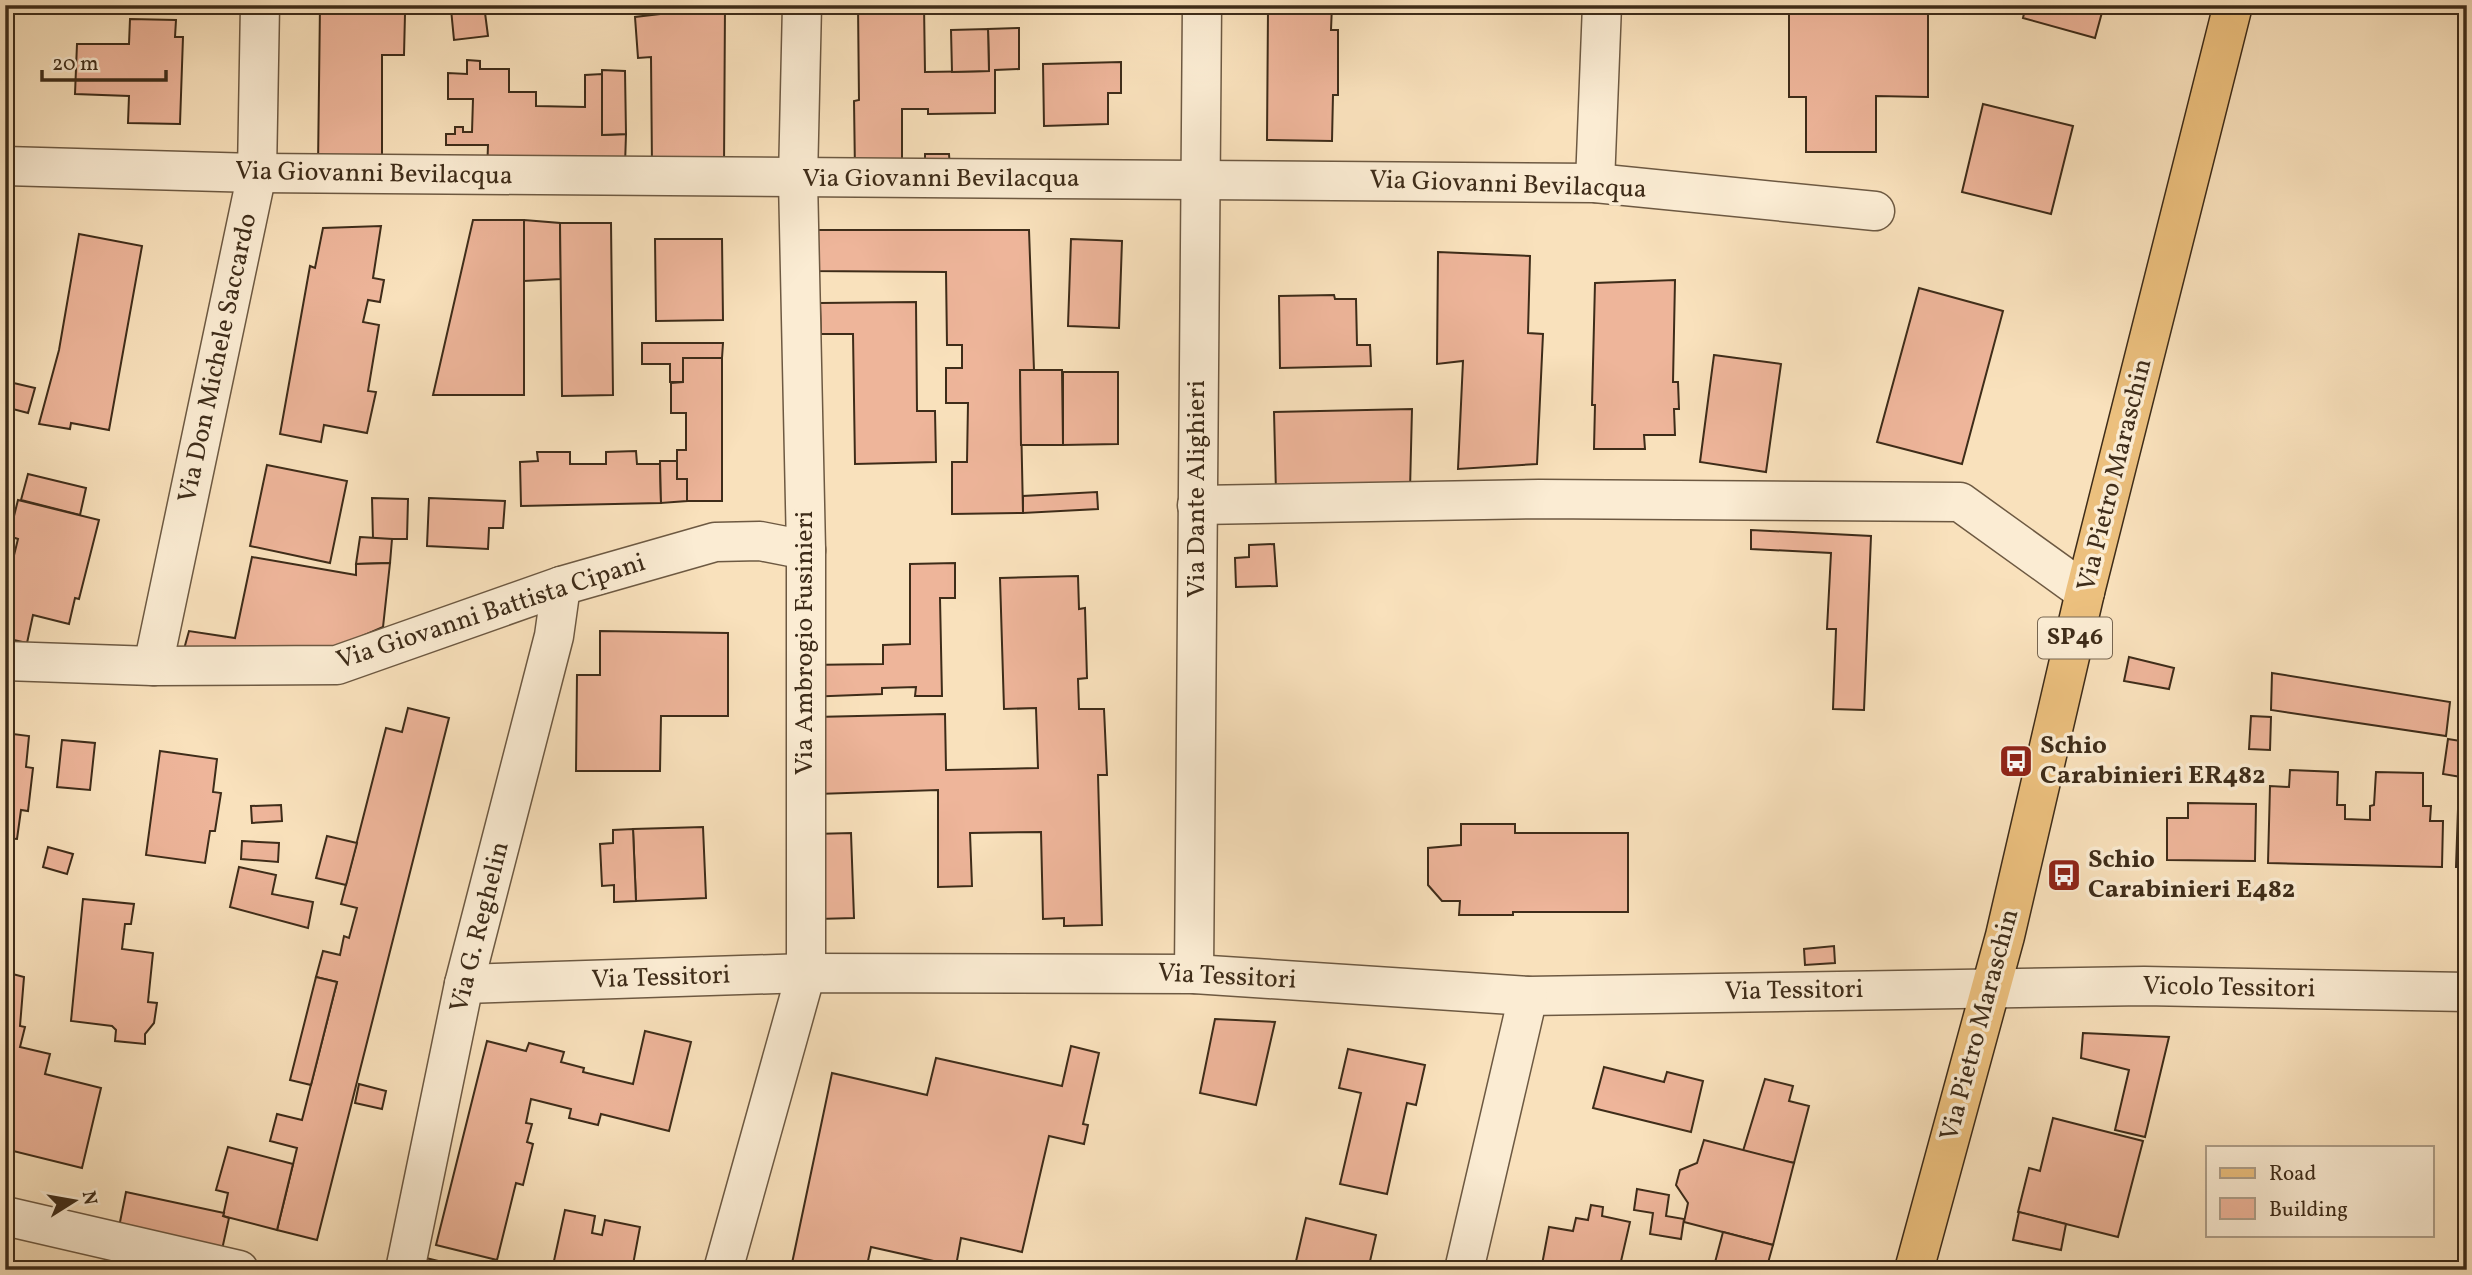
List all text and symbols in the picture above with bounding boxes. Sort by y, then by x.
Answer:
scale bar [42,38,166,82]
text: 20 m [52,50,98,79]
street label: Via Giovanni Bevilacqua [235,154,513,194]
street label: Via Giovanni Bevilacqua [802,161,1080,197]
street label: Via Giovanni Bevilacqua [1369,162,1647,208]
street label: Via Don Michele Saccardo [170,210,266,506]
street label: Via Pietro Maraschin [2069,355,2161,595]
street label: Via Dante Alighieri [1179,380,1215,598]
street label: Via Ambrogio Fusinieri [787,511,823,775]
street label: Via Giovanni Battista Cipani [332,545,650,679]
road number: SP46 [2038,618,2112,658]
place label: Schio Carabinieri ER482 [2040,728,2265,794]
bus stop icon: Schio Carabinieri ER482 [1997,742,2035,780]
street label: Via G. Reghelin [441,838,519,1016]
place label: Schio Carabinieri E482 [2088,842,2295,908]
bus stop icon: Schio Carabinieri E482 [2045,856,2083,894]
street label: Via Pietro Maraschin [1932,905,2028,1145]
street label: Via Tessitori [1157,955,1297,999]
street label: Via Tessitori [591,958,731,998]
street label: Vicolo Tessitori [2142,968,2316,1008]
street label: Via Tessitori [1724,972,1864,1010]
legend [2206,1146,2434,1236]
text: Road [2269,1160,2316,1189]
north arrow [38,1166,108,1236]
text: N [75,1189,103,1208]
text: Building [2269,1196,2348,1225]

